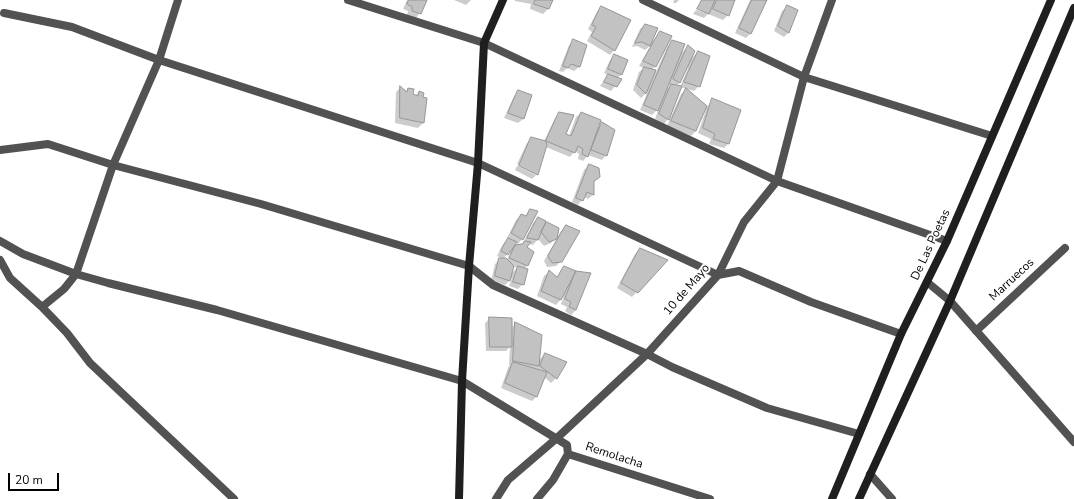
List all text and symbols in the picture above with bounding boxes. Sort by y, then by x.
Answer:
street label: De Las Poetas [908,207,954,283]
street label: Marruecos [987,256,1037,304]
street label: 10 de Mayo [661,261,713,319]
street label: Remolacha [583,440,645,472]
scale bar [10,465,61,491]
text: 20 m [15,472,43,488]

